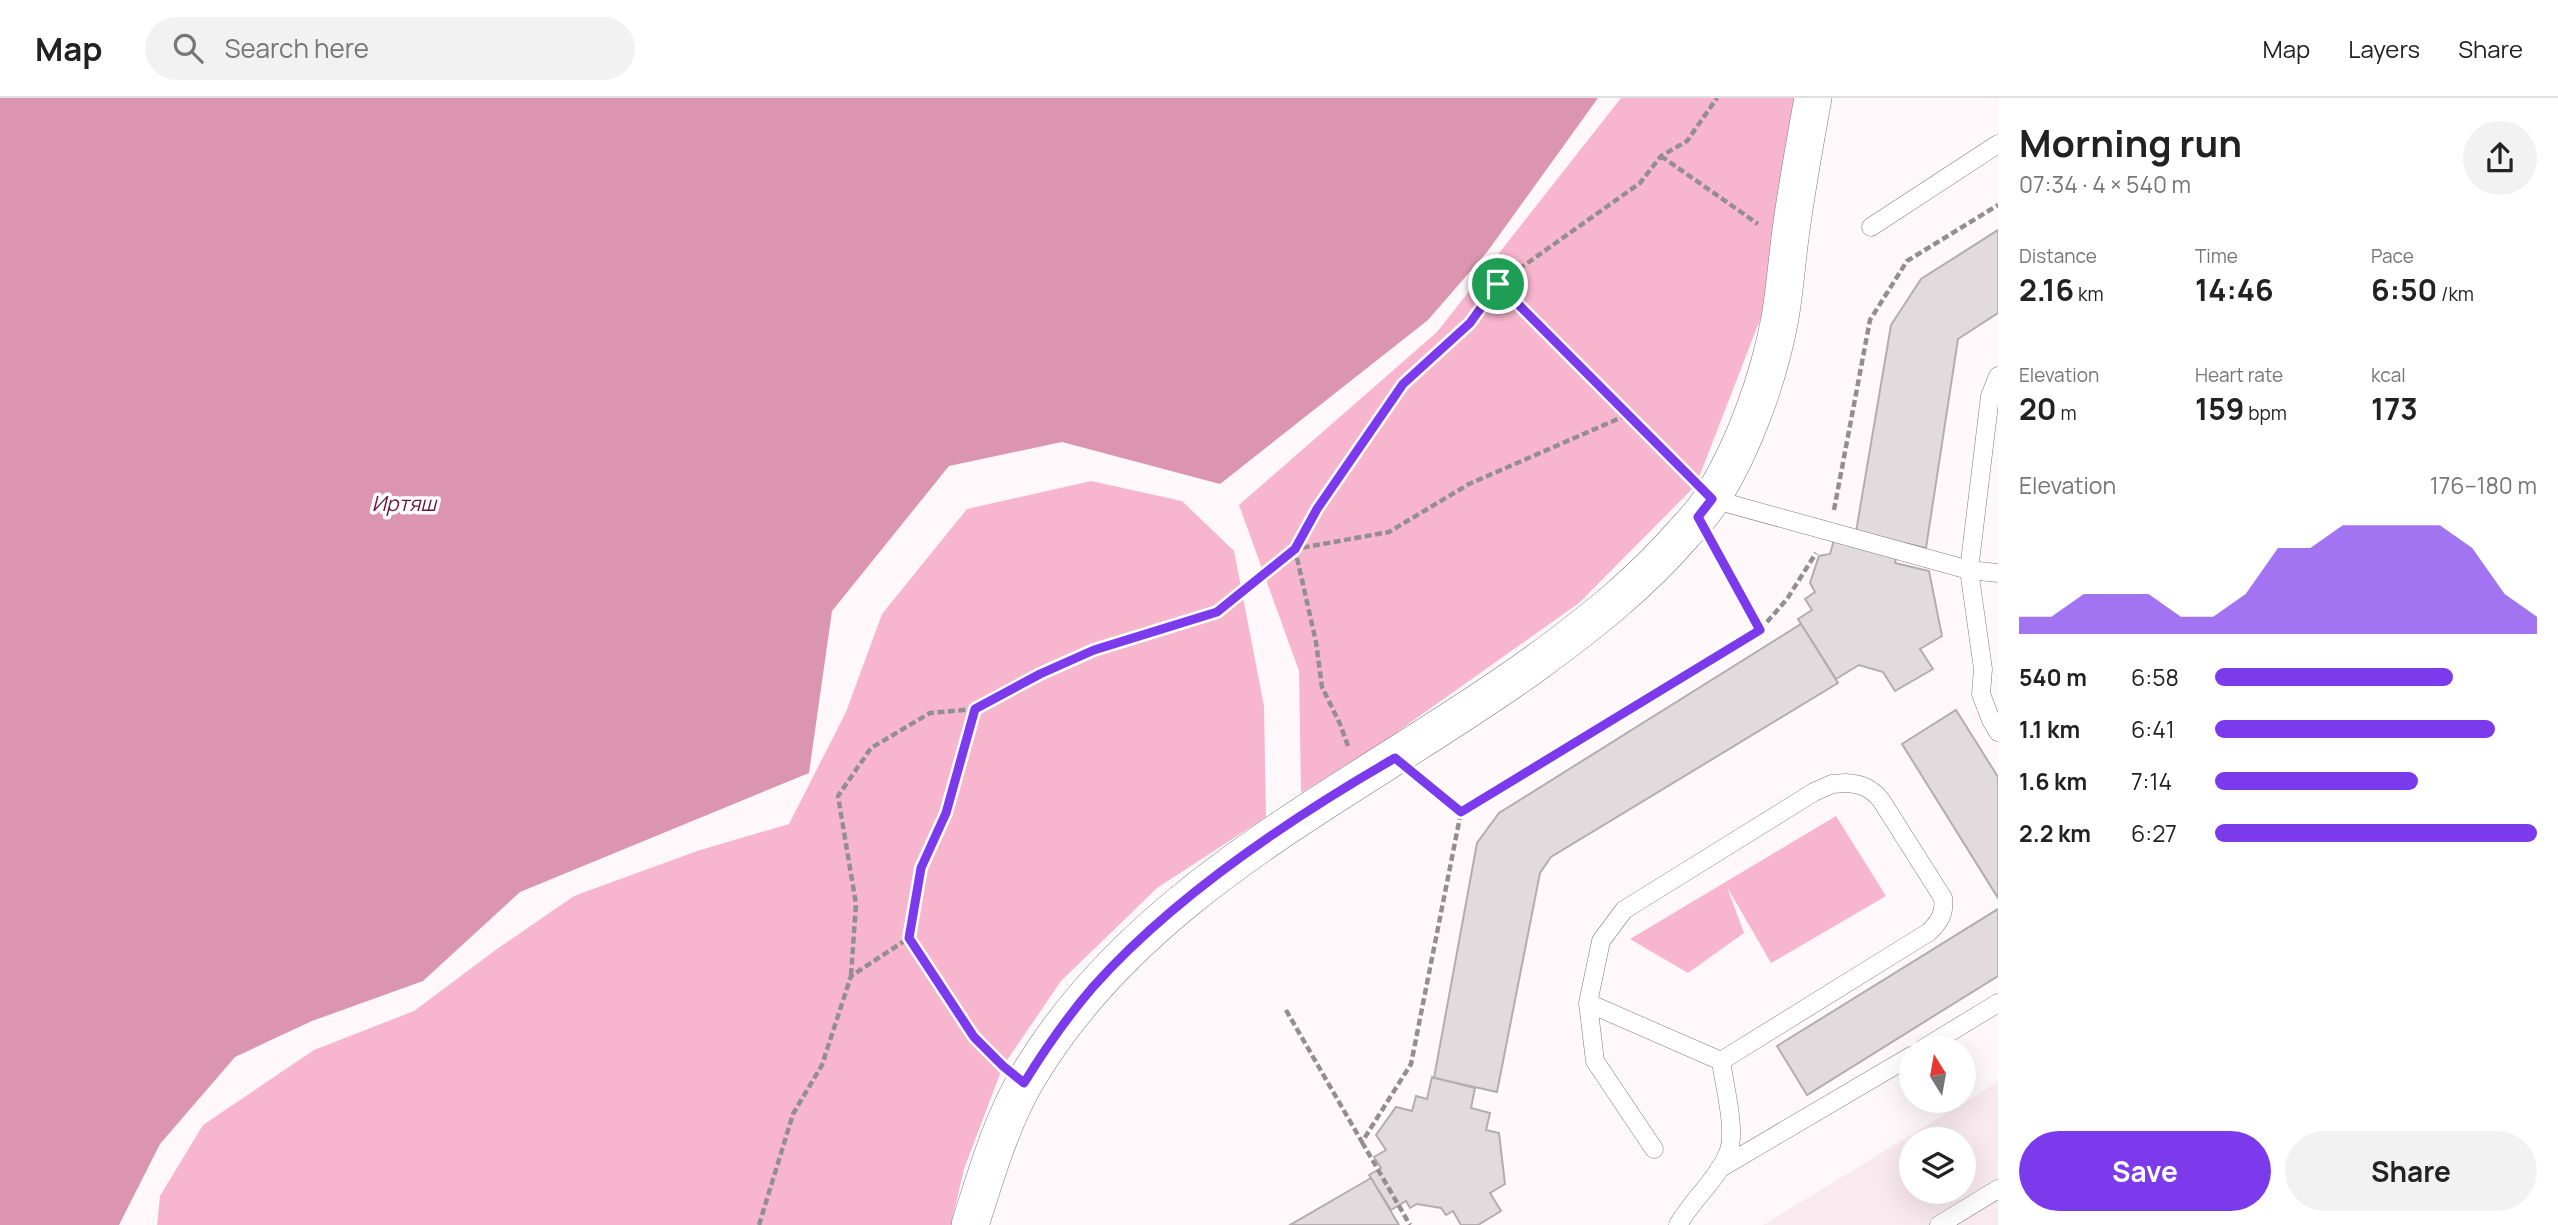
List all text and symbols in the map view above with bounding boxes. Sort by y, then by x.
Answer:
search box [145,17,635,80]
text: Map [35,26,103,71]
icon: search [169,29,207,67]
text: Search here [225,30,369,66]
text: Map [2263,32,2310,65]
text: Layers [2348,32,2420,65]
text: Share [2458,32,2523,65]
text: Morning run [2019,116,2242,168]
button: share [2463,121,2537,195]
text: 07:34 · 4 × 540 m [2019,168,2191,200]
text: Distance [2019,243,2097,269]
text: Time [2195,243,2238,269]
text: Pace [2371,243,2414,269]
pin [1468,254,1528,314]
icon: arrive [1479,265,1517,303]
text: 2.16 [2019,269,2074,310]
text: 14:46 [2195,269,2274,310]
text: 6:50 [2371,269,2437,310]
text: km [2074,281,2104,307]
text: /km [2437,281,2474,307]
text: Elevation [2019,362,2099,388]
text: Heart rate [2195,362,2283,388]
text: kcal [2371,362,2406,388]
text: 20 [2019,388,2057,429]
text: 159 [2195,388,2244,429]
text: 173 [2371,388,2418,429]
text: m [2057,400,2077,426]
text: bpm [2244,400,2287,426]
text: Elevation [2019,469,2116,501]
text: 176–180 m [2430,469,2537,501]
water label: Иртяш [372,489,438,517]
text: 540 m [2019,661,2087,693]
text: 6:58 [2131,661,2179,693]
text: 1.1 km [2019,713,2080,745]
text: 6:41 [2131,713,2175,745]
text: 1.6 km [2019,765,2087,797]
text: 7:14 [2131,765,2172,797]
text: 2.2 km [2019,817,2091,849]
text: 6:27 [2131,817,2177,849]
north arrow [1899,1036,1976,1113]
map controls [1899,1036,1976,1204]
button: layers [1899,1127,1976,1204]
button: Save [2019,1131,2271,1211]
button: Share [2285,1131,2537,1211]

